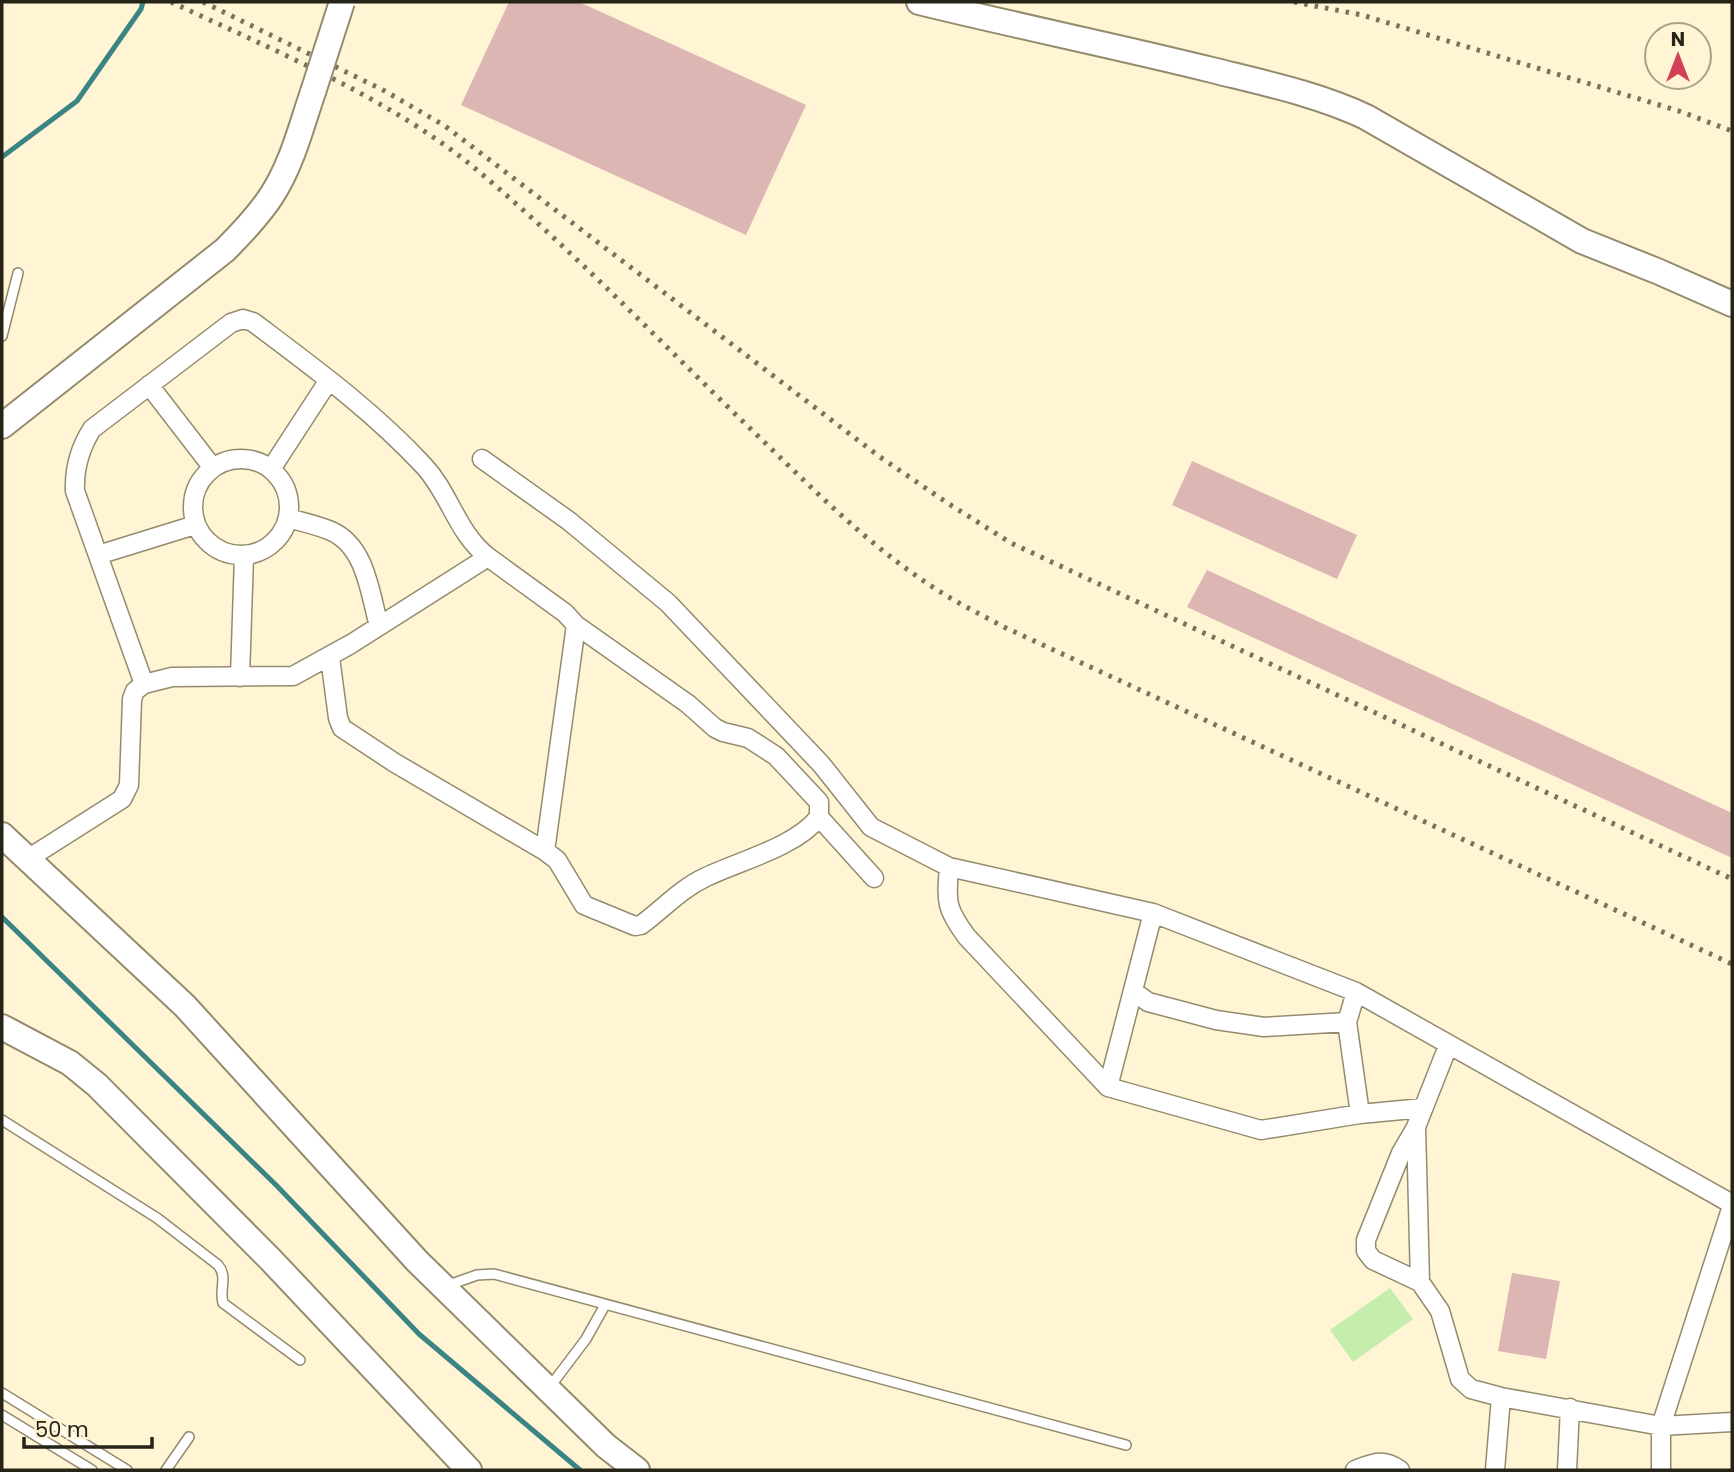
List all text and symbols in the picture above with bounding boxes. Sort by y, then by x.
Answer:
north arrow [1643,21,1713,91]
text: N [1671,26,1685,53]
scale bar [24,1406,152,1450]
text: 50 m [35,1415,89,1444]

